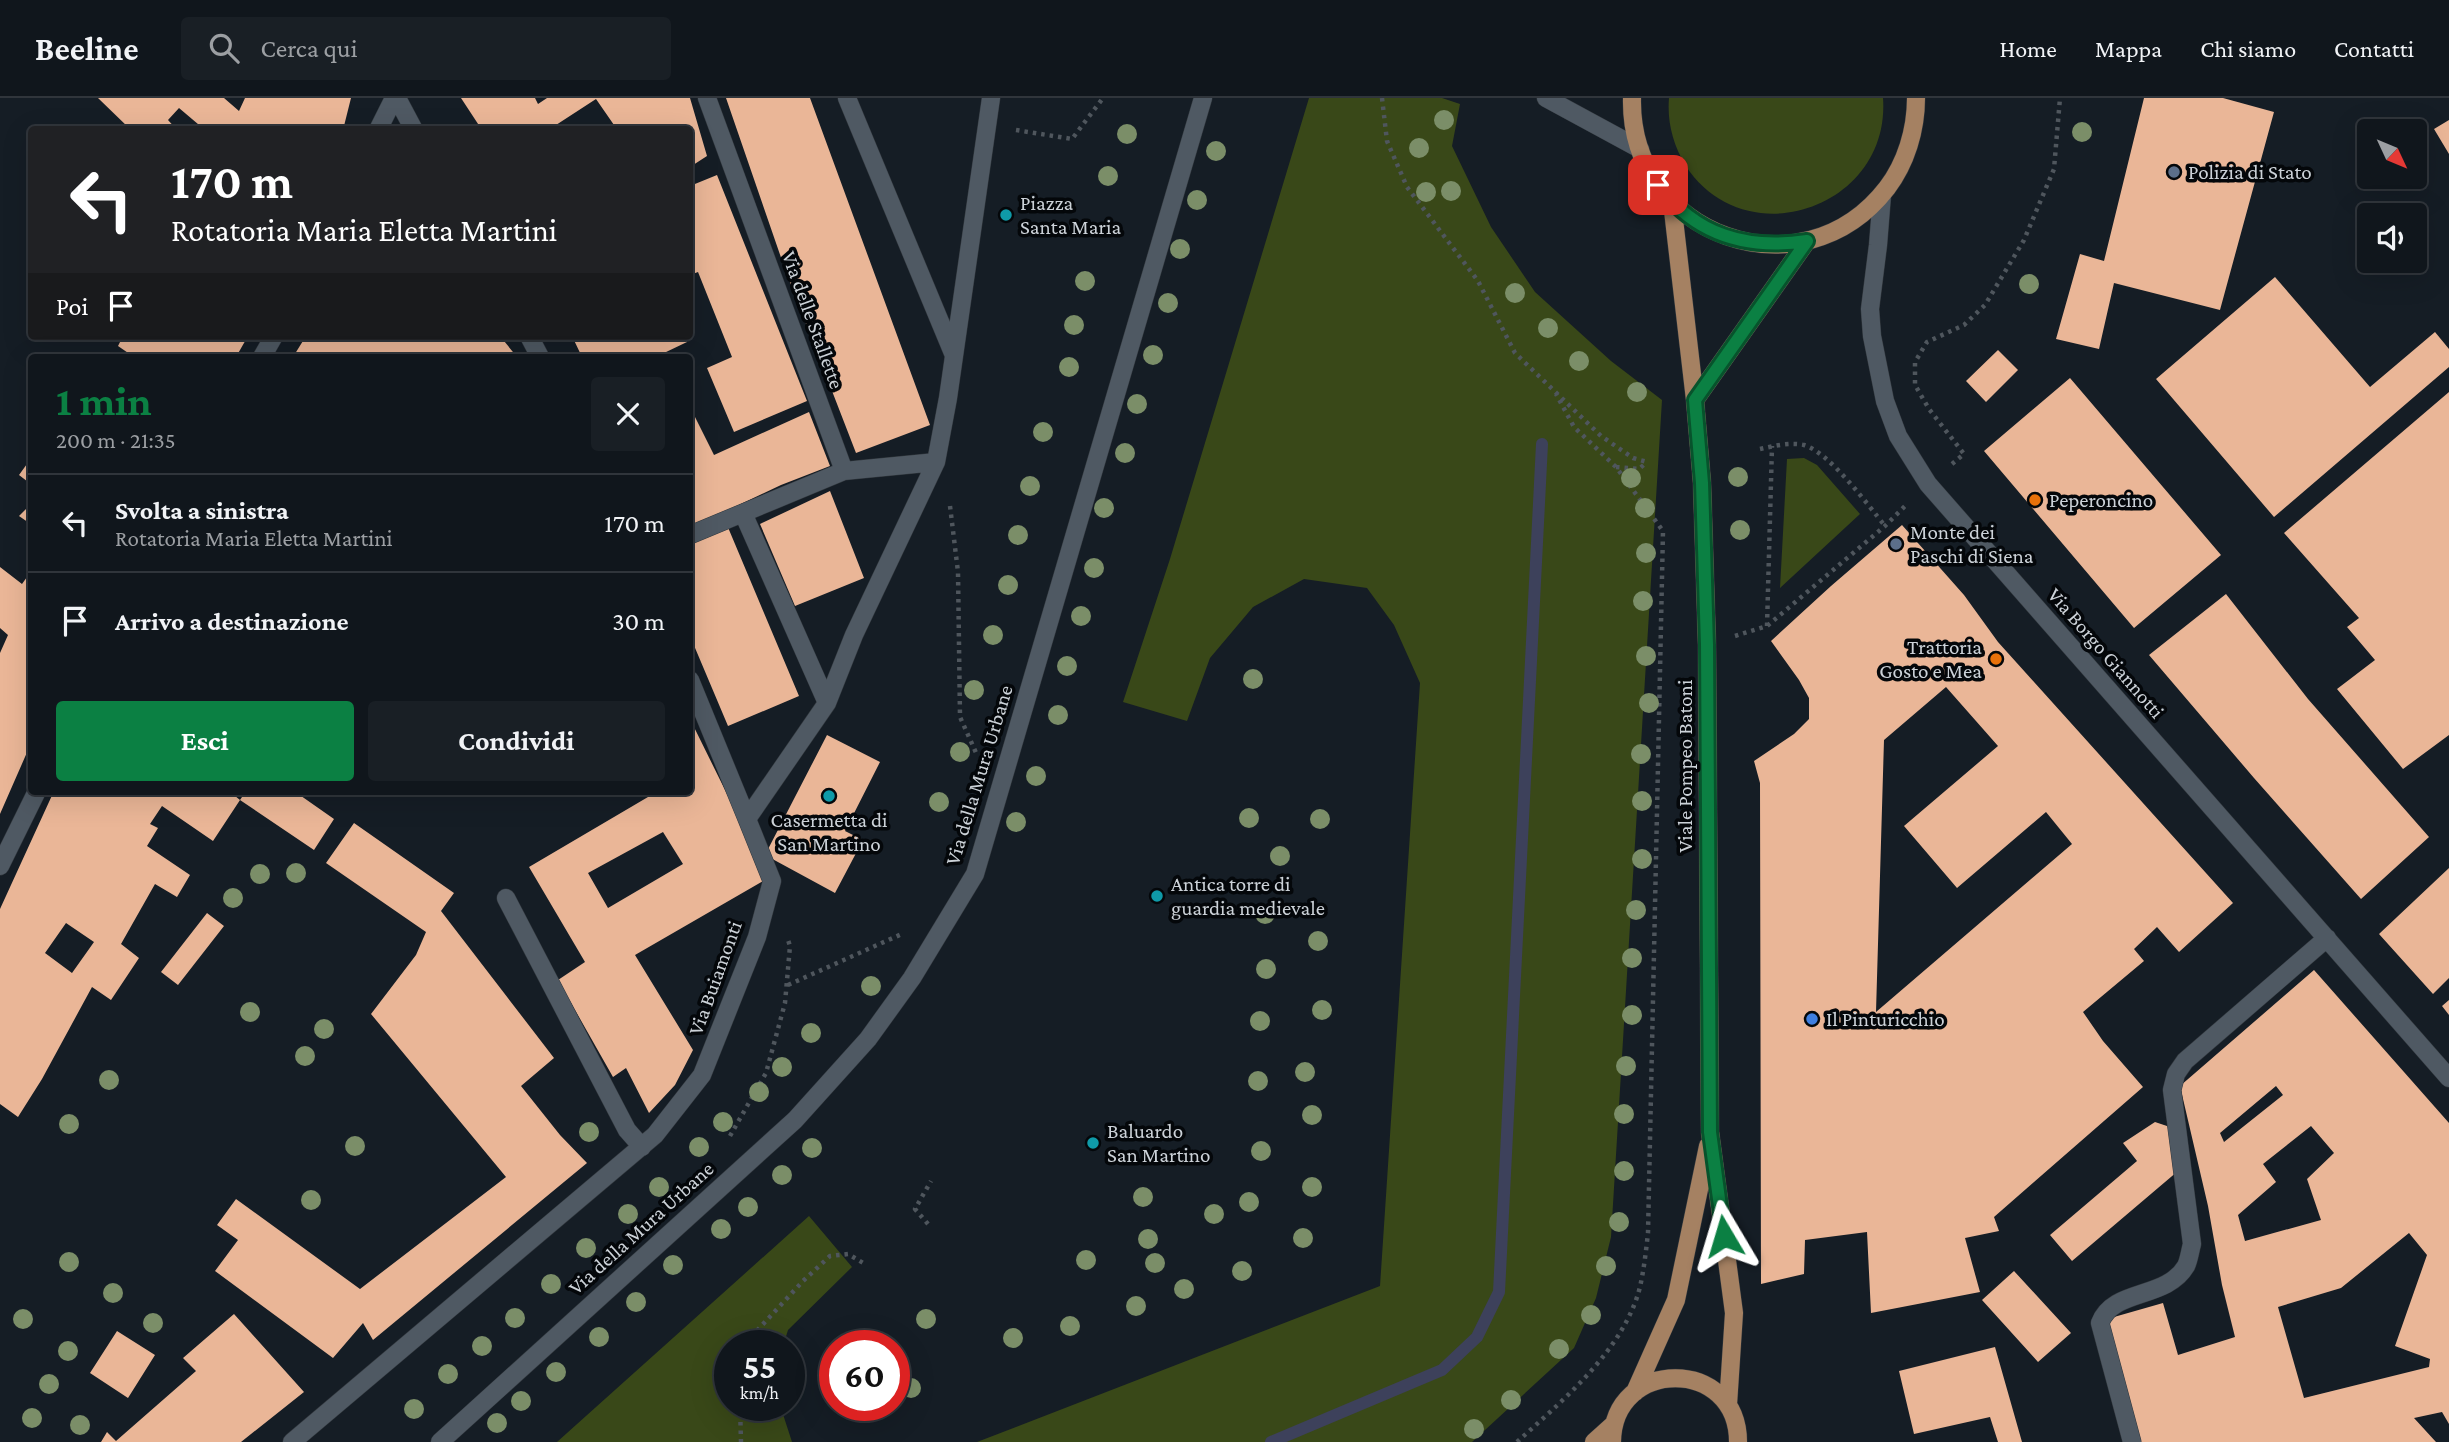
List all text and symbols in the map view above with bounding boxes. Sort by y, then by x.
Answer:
search box [181,17,671,80]
icon: search [205,29,243,67]
text: Beeline [35,30,139,67]
text: Cerca qui [261,34,357,63]
text: Home [1999,35,2057,62]
text: Mappa [2095,35,2162,62]
text: Chi siamo [2200,35,2296,62]
text: Contatti [2334,35,2414,62]
north arrow [2357,119,2427,189]
map controls [2357,119,2427,273]
icon: left [56,154,147,245]
text: 170 m [171,154,293,209]
pin [1628,155,1688,215]
place label: Polizia di Stato [2188,160,2312,184]
marker: Polizia di Stato [2166,164,2182,180]
icon: arrive [1639,166,1677,204]
place label: Piazza Santa Maria [1020,191,1121,239]
button: sound [2357,203,2427,273]
marker: Piazza Santa Maria [998,207,1014,223]
text: Rotatoria Maria Eletta Martini [171,212,557,248]
street label: Via delle Stallette [777,248,849,392]
icon: arrive [102,287,140,325]
text: Poi [56,292,88,321]
text: 1 min [56,377,152,424]
button: close [591,377,665,451]
text: 200 m · 21:35 [56,427,176,453]
place label: Peperoncino [2049,488,2153,512]
marker: Peperoncino [2027,492,2043,508]
text: Svolta a sinistra [115,496,289,525]
icon: left [56,504,94,542]
text: 170 m [604,509,665,538]
place label: Monte dei Paschi di Siena [1910,520,2034,568]
text: Rotatoria Maria Eletta Martini [115,525,393,551]
marker: Monte dei Paschi di Siena [1888,536,1904,552]
street label: Via Borgo Giannotti [2043,583,2170,724]
icon: arrive [56,602,94,640]
text: Arrivo a destinazione [115,607,349,636]
text: 30 m [612,607,665,636]
place label: Trattoria Gosto e Mea [1879,635,1982,683]
marker: Trattoria Gosto e Mea [1988,651,2004,667]
street label: Viale Pompeo Batoni [1673,679,1697,852]
street label: Via della Mura Urbane [940,682,1018,868]
button: Esci [56,701,354,781]
button: Condividi [368,701,665,781]
marker: Casermetta di San Martino [821,788,837,804]
place label: Casermetta di San Martino [770,808,888,856]
place label: Antica torre di guardia medievale [1171,872,1325,920]
marker: Antica torre di guardia medievale [1149,888,1165,904]
street label: Via Buiamonti [683,917,747,1038]
place label: Il Pinturicchio [1826,1007,1945,1031]
marker: Il Pinturicchio [1804,1011,1820,1027]
place label: Baluardo San Martino [1107,1119,1211,1167]
marker: Baluardo San Martino [1085,1135,1101,1151]
street label: Via della Mura Urbane [563,1156,719,1300]
position arrow [1687,1199,1761,1273]
speed limit sign: 60 [819,1330,910,1421]
text: 55 [743,1347,776,1386]
text: km/h [740,1383,779,1403]

